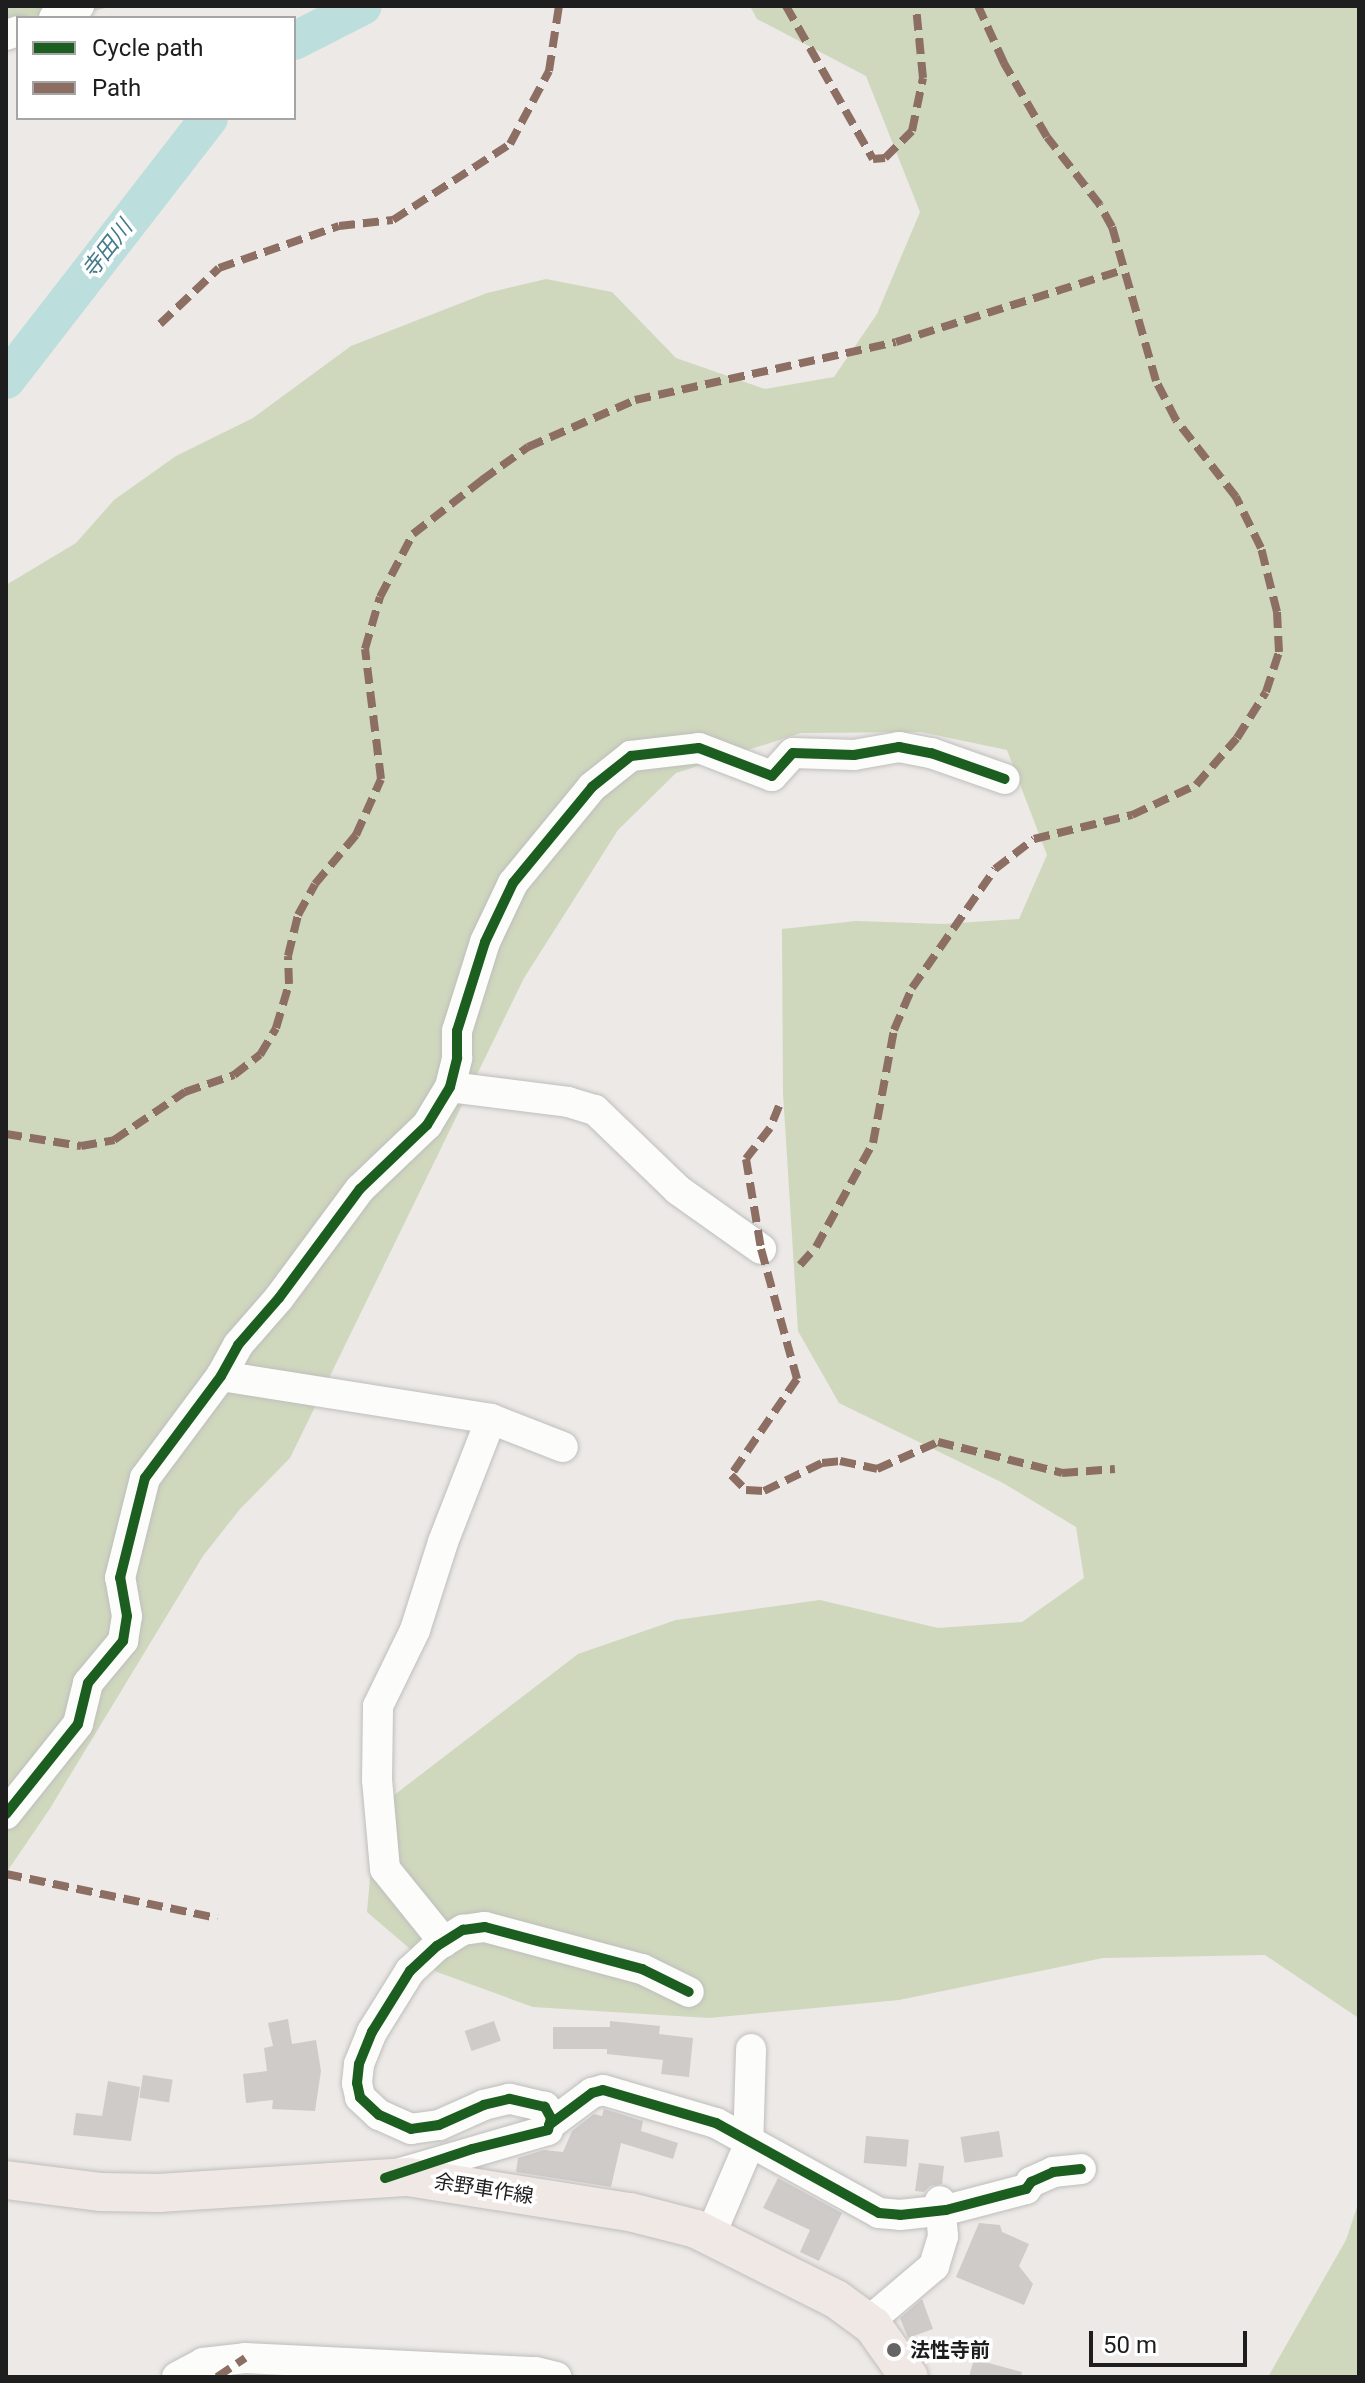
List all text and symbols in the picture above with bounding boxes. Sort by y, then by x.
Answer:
legend [16,16,296,120]
text: Cycle path [92,34,204,62]
text: Path [92,74,141,102]
water label: 寺田川 [76,215,138,283]
street label: 余野車作線 [433,2169,535,2209]
scale bar [1093,2315,1251,2365]
text: 50 m [1103,2331,1157,2359]
place label: 法性寺前 [910,2338,990,2362]
marker: 法性寺前 [885,2341,903,2359]

